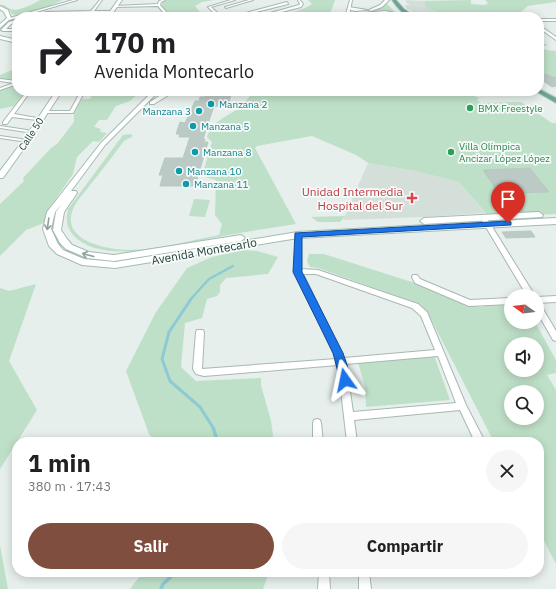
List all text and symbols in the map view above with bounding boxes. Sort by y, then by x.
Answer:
text: 170 m [94,24,176,61]
icon: right [28,28,80,80]
text: Avenida Montecarlo [94,60,254,83]
place label: Manzana 2 [219,98,268,111]
marker: Manzana 2 [206,99,216,109]
place label: BMX Freestyle [478,102,543,115]
marker: BMX Freestyle [465,103,475,113]
place label: Manzana 3 [143,105,191,118]
marker: Manzana 3 [194,106,204,116]
street label: Calle 50 [16,115,46,153]
place label: Manzana 5 [201,120,250,133]
marker: Manzana 5 [188,121,198,131]
place label: Villa Olímpica Ancízar López López [459,140,550,165]
place label: Manzana 8 [203,146,252,159]
marker: Manzana 8 [190,147,200,157]
marker: Villa Olímpica Ancízar López López [446,147,456,157]
place label: Manzana 10 [187,165,242,178]
marker: Manzana 10 [174,166,184,176]
place label: Manzana 11 [194,178,249,191]
marker: Manzana 11 [181,179,191,189]
pin [491,182,525,223]
place label: Unidad Intermedia Hospital del Sur [302,184,404,213]
icon: arrive [497,188,519,210]
marker: Unidad Intermedia Hospital del Sur [406,192,418,204]
one-way arrow [45,217,52,230]
street label: Avenida Montecarlo [150,234,258,268]
one-way arrow [82,250,95,258]
north arrow [504,289,544,329]
map controls [504,289,544,425]
button: sound [504,337,544,377]
position arrow [324,359,366,401]
button: search [504,385,544,425]
text: 1 min [28,447,91,479]
button: close [486,450,528,492]
text: 380 m · 17:43 [28,478,111,495]
button: Salir [28,523,274,569]
button: Compartir [282,523,528,569]

